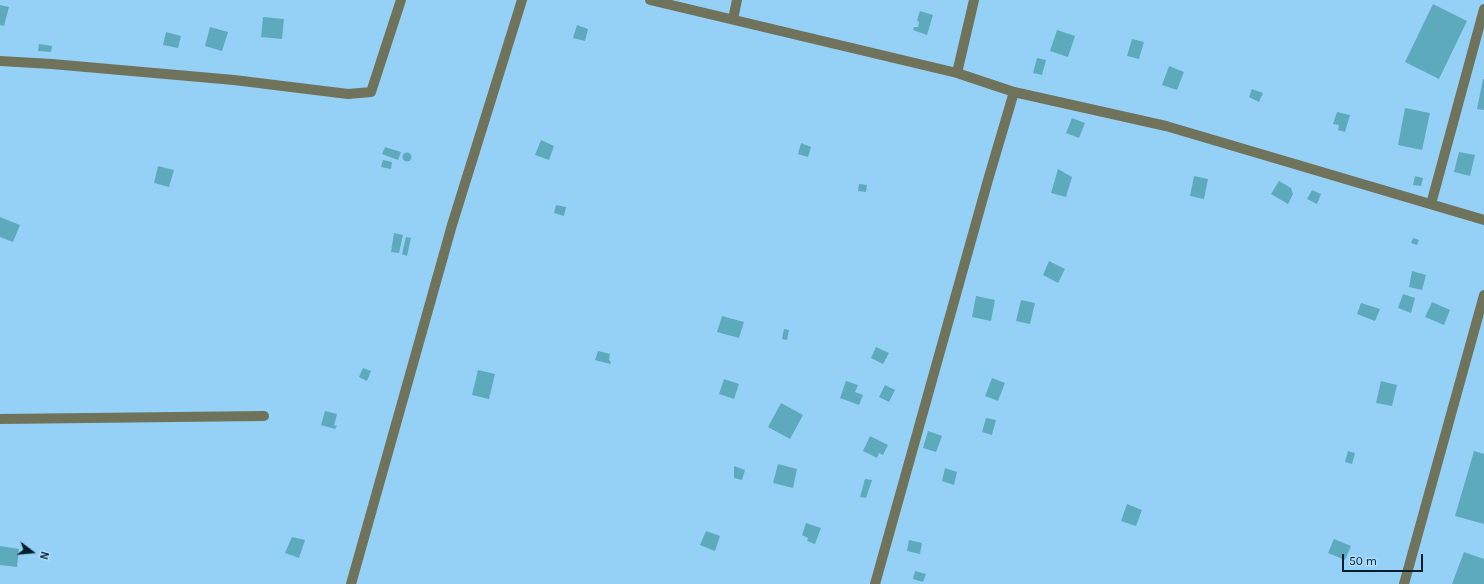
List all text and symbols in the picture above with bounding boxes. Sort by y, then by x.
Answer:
north arrow [12,532,52,572]
scale bar [1344,546,1425,572]
text: N [37,550,51,561]
text: 50 m [1349,554,1377,568]

